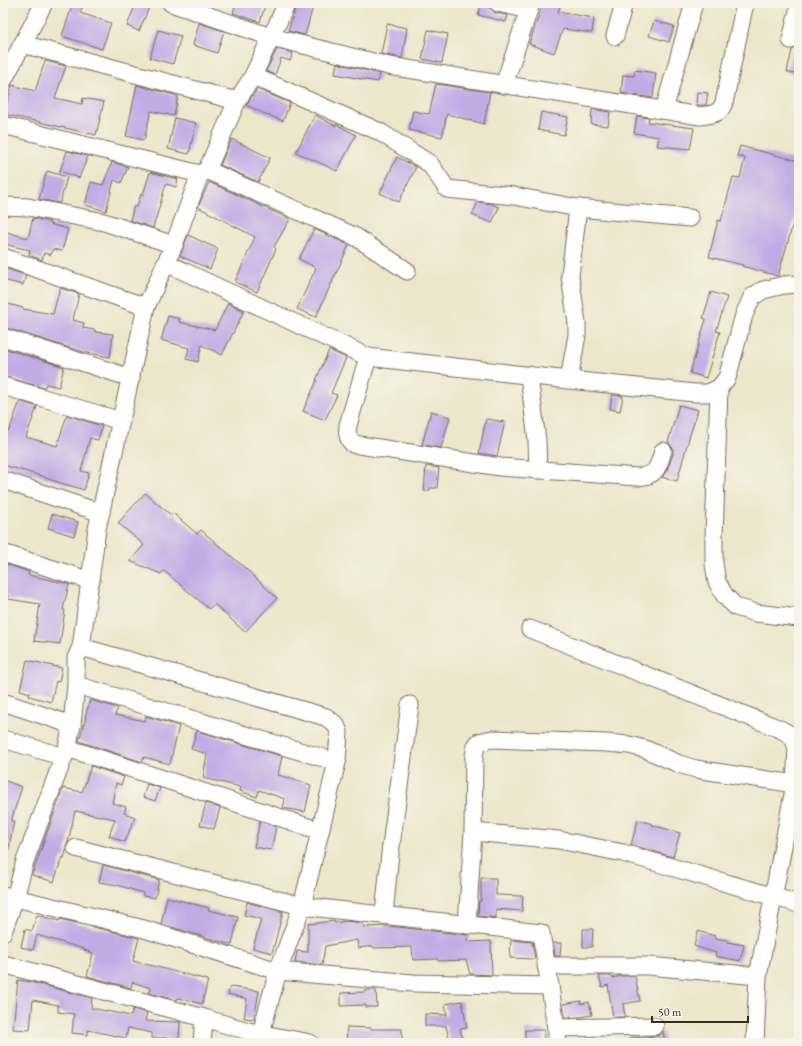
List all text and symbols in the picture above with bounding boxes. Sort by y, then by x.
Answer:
scale bar [652,998,748,1024]
text: 50 m [658,1004,682,1020]

